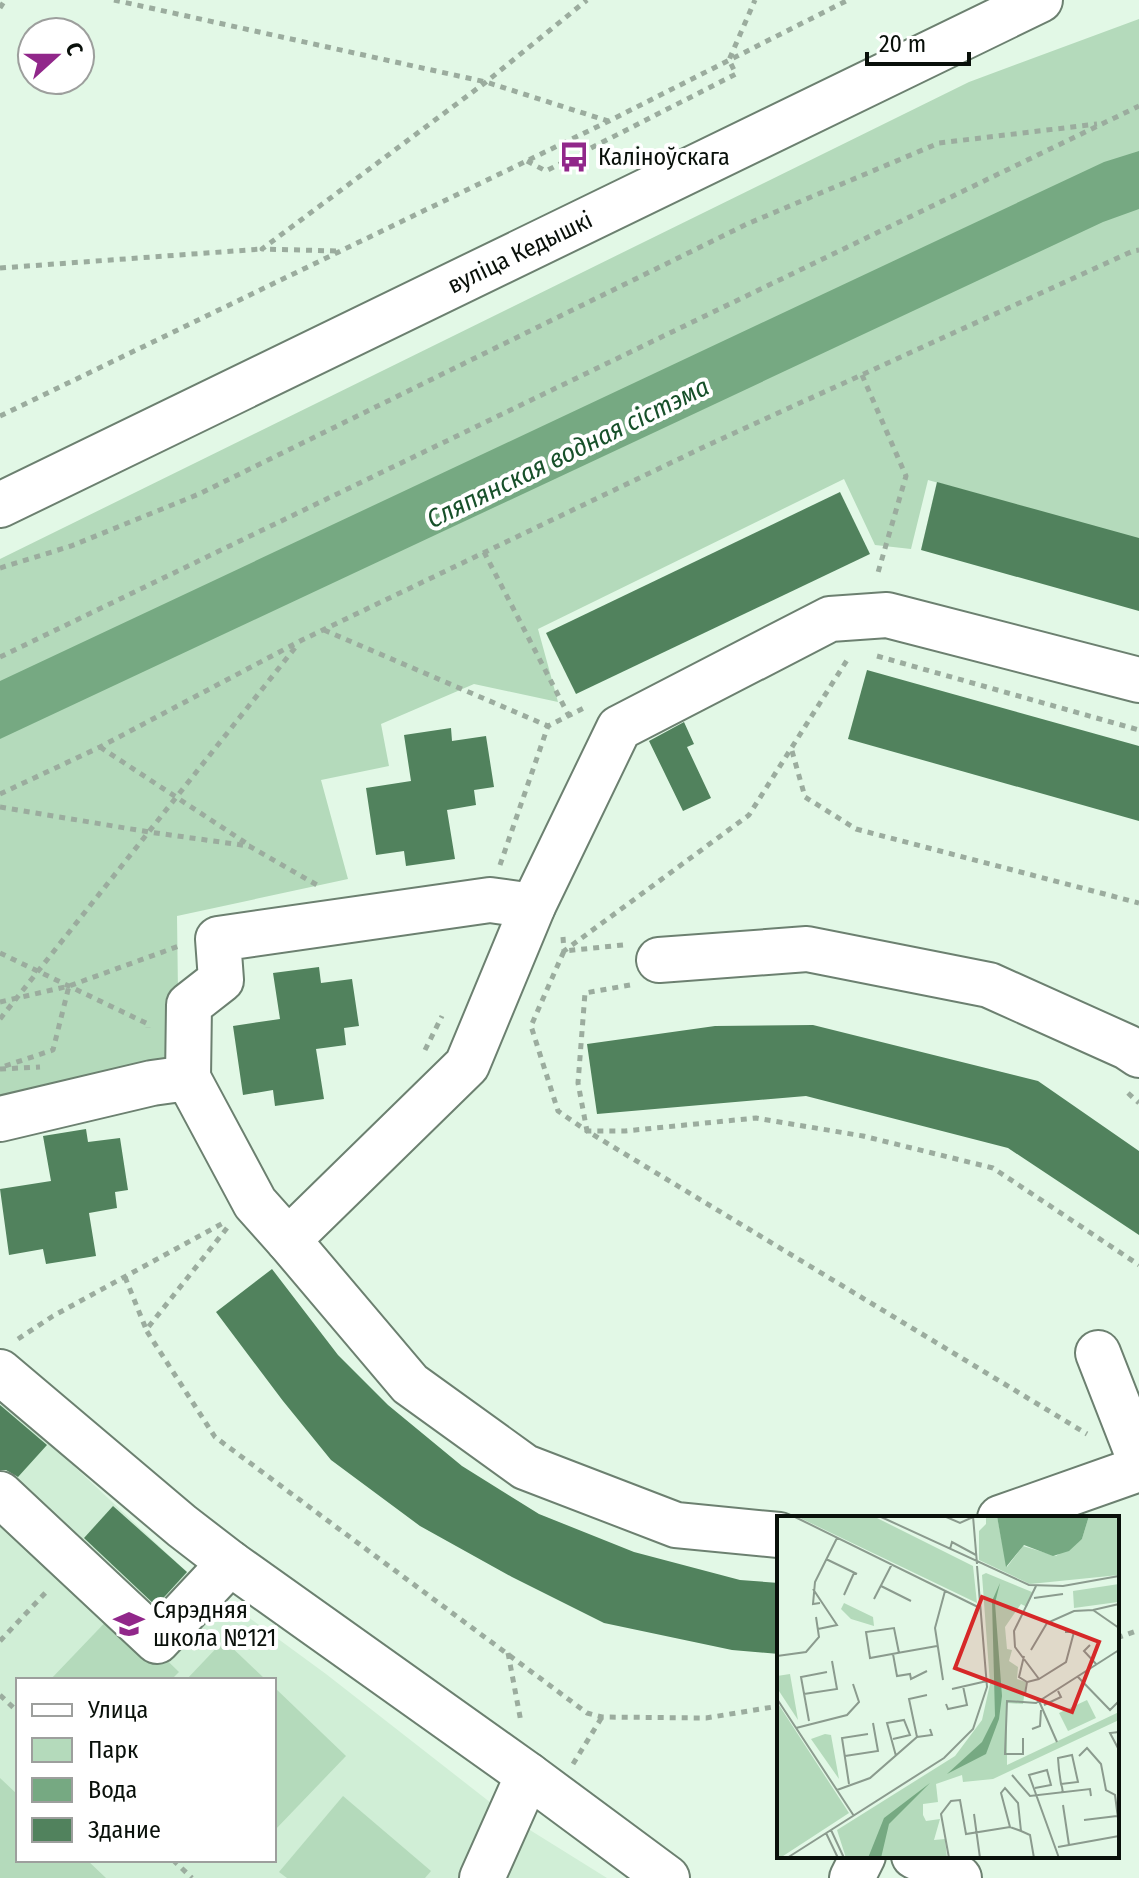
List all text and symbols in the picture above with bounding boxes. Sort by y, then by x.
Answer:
north arrow [16,16,96,96]
scale bar [867,16,969,66]
text: 20 m [879,30,926,58]
text: С [60,39,89,60]
bus stop icon: Каліноўскага [557,140,591,174]
place label: Каліноўскага [598,143,730,171]
street label: вуліца Кедышкі [443,206,597,299]
water label: Сляпянская водная сістэма [422,371,714,535]
inset map [777,1516,1119,1858]
place label: Сярэдняя школа №121 [153,1596,276,1652]
school or university icon: Сярэдняя школа №121 [112,1607,146,1641]
legend [16,1678,276,1862]
text: Улица [87,1696,148,1724]
text: Парк [88,1736,139,1764]
text: Вода [88,1776,137,1804]
text: Здание [88,1816,161,1844]

